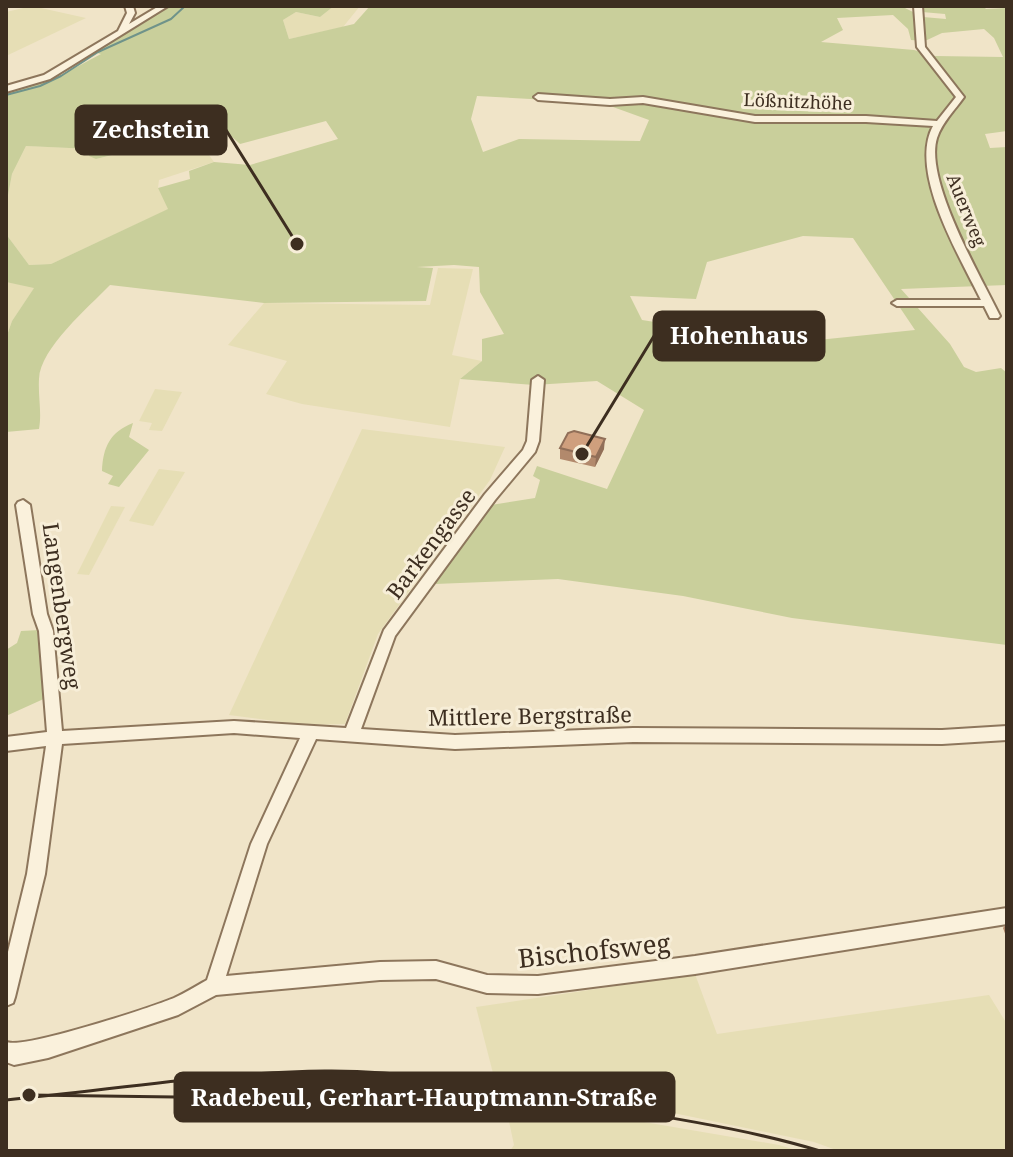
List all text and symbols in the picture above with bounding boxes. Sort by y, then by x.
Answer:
street label: Lößnitzhöhe [743,87,853,115]
callout: Zechstein [76,106,226,154]
text: Zechstein [92,112,210,145]
street label: Auerweg [942,170,993,250]
callout: Hohenhaus [654,312,824,360]
text: Hohenhaus [670,318,808,351]
street label: Barkengasse [378,482,482,604]
street label: Langenbergweg [36,521,90,691]
street label: Mittlere Bergstraße [428,698,632,732]
street label: Bischofsweg [516,924,672,976]
callout: Radebeul, Gerhart-Hauptmann-Straße [175,1073,674,1121]
text: Radebeul, Gerhart-Hauptmann-Straße [191,1080,657,1113]

